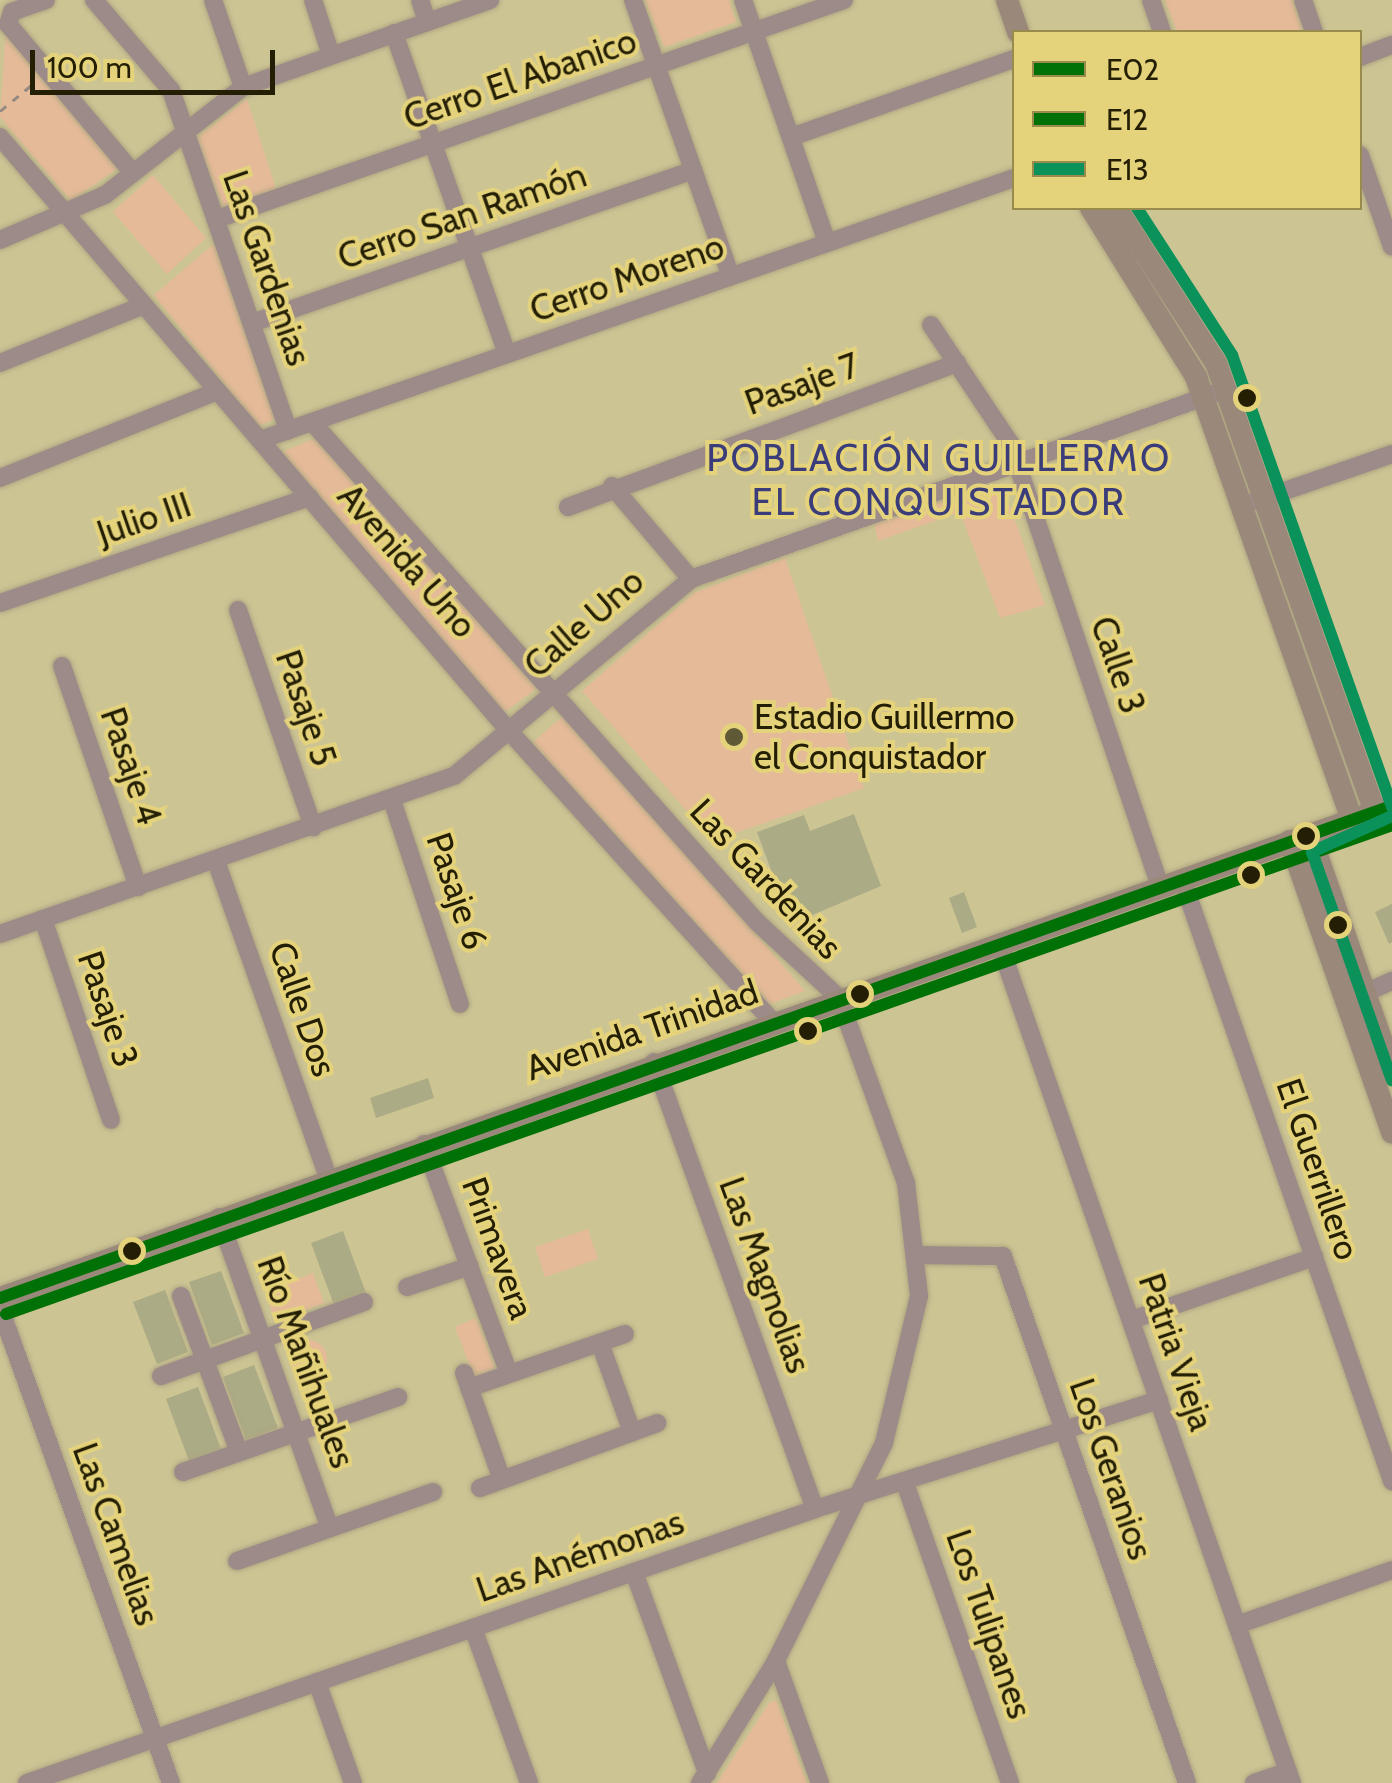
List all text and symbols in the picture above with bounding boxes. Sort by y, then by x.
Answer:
street label: Cerro El Abanico [398,20,642,138]
scale bar [35,30,280,92]
legend [1012,30,1362,210]
text: 100 m [47,49,132,86]
text: E02 [1106,51,1159,88]
text: E12 [1106,101,1148,138]
text: E13 [1106,151,1149,188]
street label: Cerro San Ramón [332,154,592,278]
street label: Las Gardenias [214,165,320,371]
street label: Cerro Moreno [524,225,730,331]
street label: Pasaje 7 [739,344,865,424]
unlabelled marker [1237,388,1257,408]
district label: POBLACIÓN GUILLERMO EL CONQUISTADOR [706,435,1172,524]
street label: Avenida Uno [329,476,485,646]
street label: Julio III [92,483,196,555]
street label: Calle Uno [516,560,652,686]
street label: Calle 3 [1082,611,1154,719]
street label: Pasaje 5 [267,645,345,771]
place label: Estadio Guillermo el Conquistador [754,696,1015,778]
street label: Pasaje 4 [91,702,171,830]
marker: Estadio Guillermo el Conquistador [723,726,745,748]
street label: Las Gardenias [681,790,851,968]
unlabelled marker [1296,826,1316,846]
street label: Pasaje 6 [417,827,497,955]
unlabelled marker [1241,865,1261,885]
unlabelled marker [1328,915,1348,935]
street label: Calle Dos [260,936,346,1082]
street label: Pasaje 3 [69,946,147,1072]
street label: Avenida Trinidad [520,971,764,1089]
unlabelled marker [850,984,870,1004]
unlabelled marker [798,1021,818,1041]
street label: El Guerrillero [1267,1073,1369,1265]
street label: Primavera [453,1172,543,1324]
street label: Las Magnolias [710,1172,820,1378]
unlabelled marker [122,1241,142,1261]
street label: Río Mañihuales [248,1251,364,1473]
street label: Patria Vieja [1130,1268,1222,1436]
street label: Los Geranios [1060,1373,1162,1565]
street label: Las Camelias [64,1437,168,1631]
street label: Las Anémonas [471,1501,689,1611]
street label: Los Tulipanes [937,1524,1041,1724]

